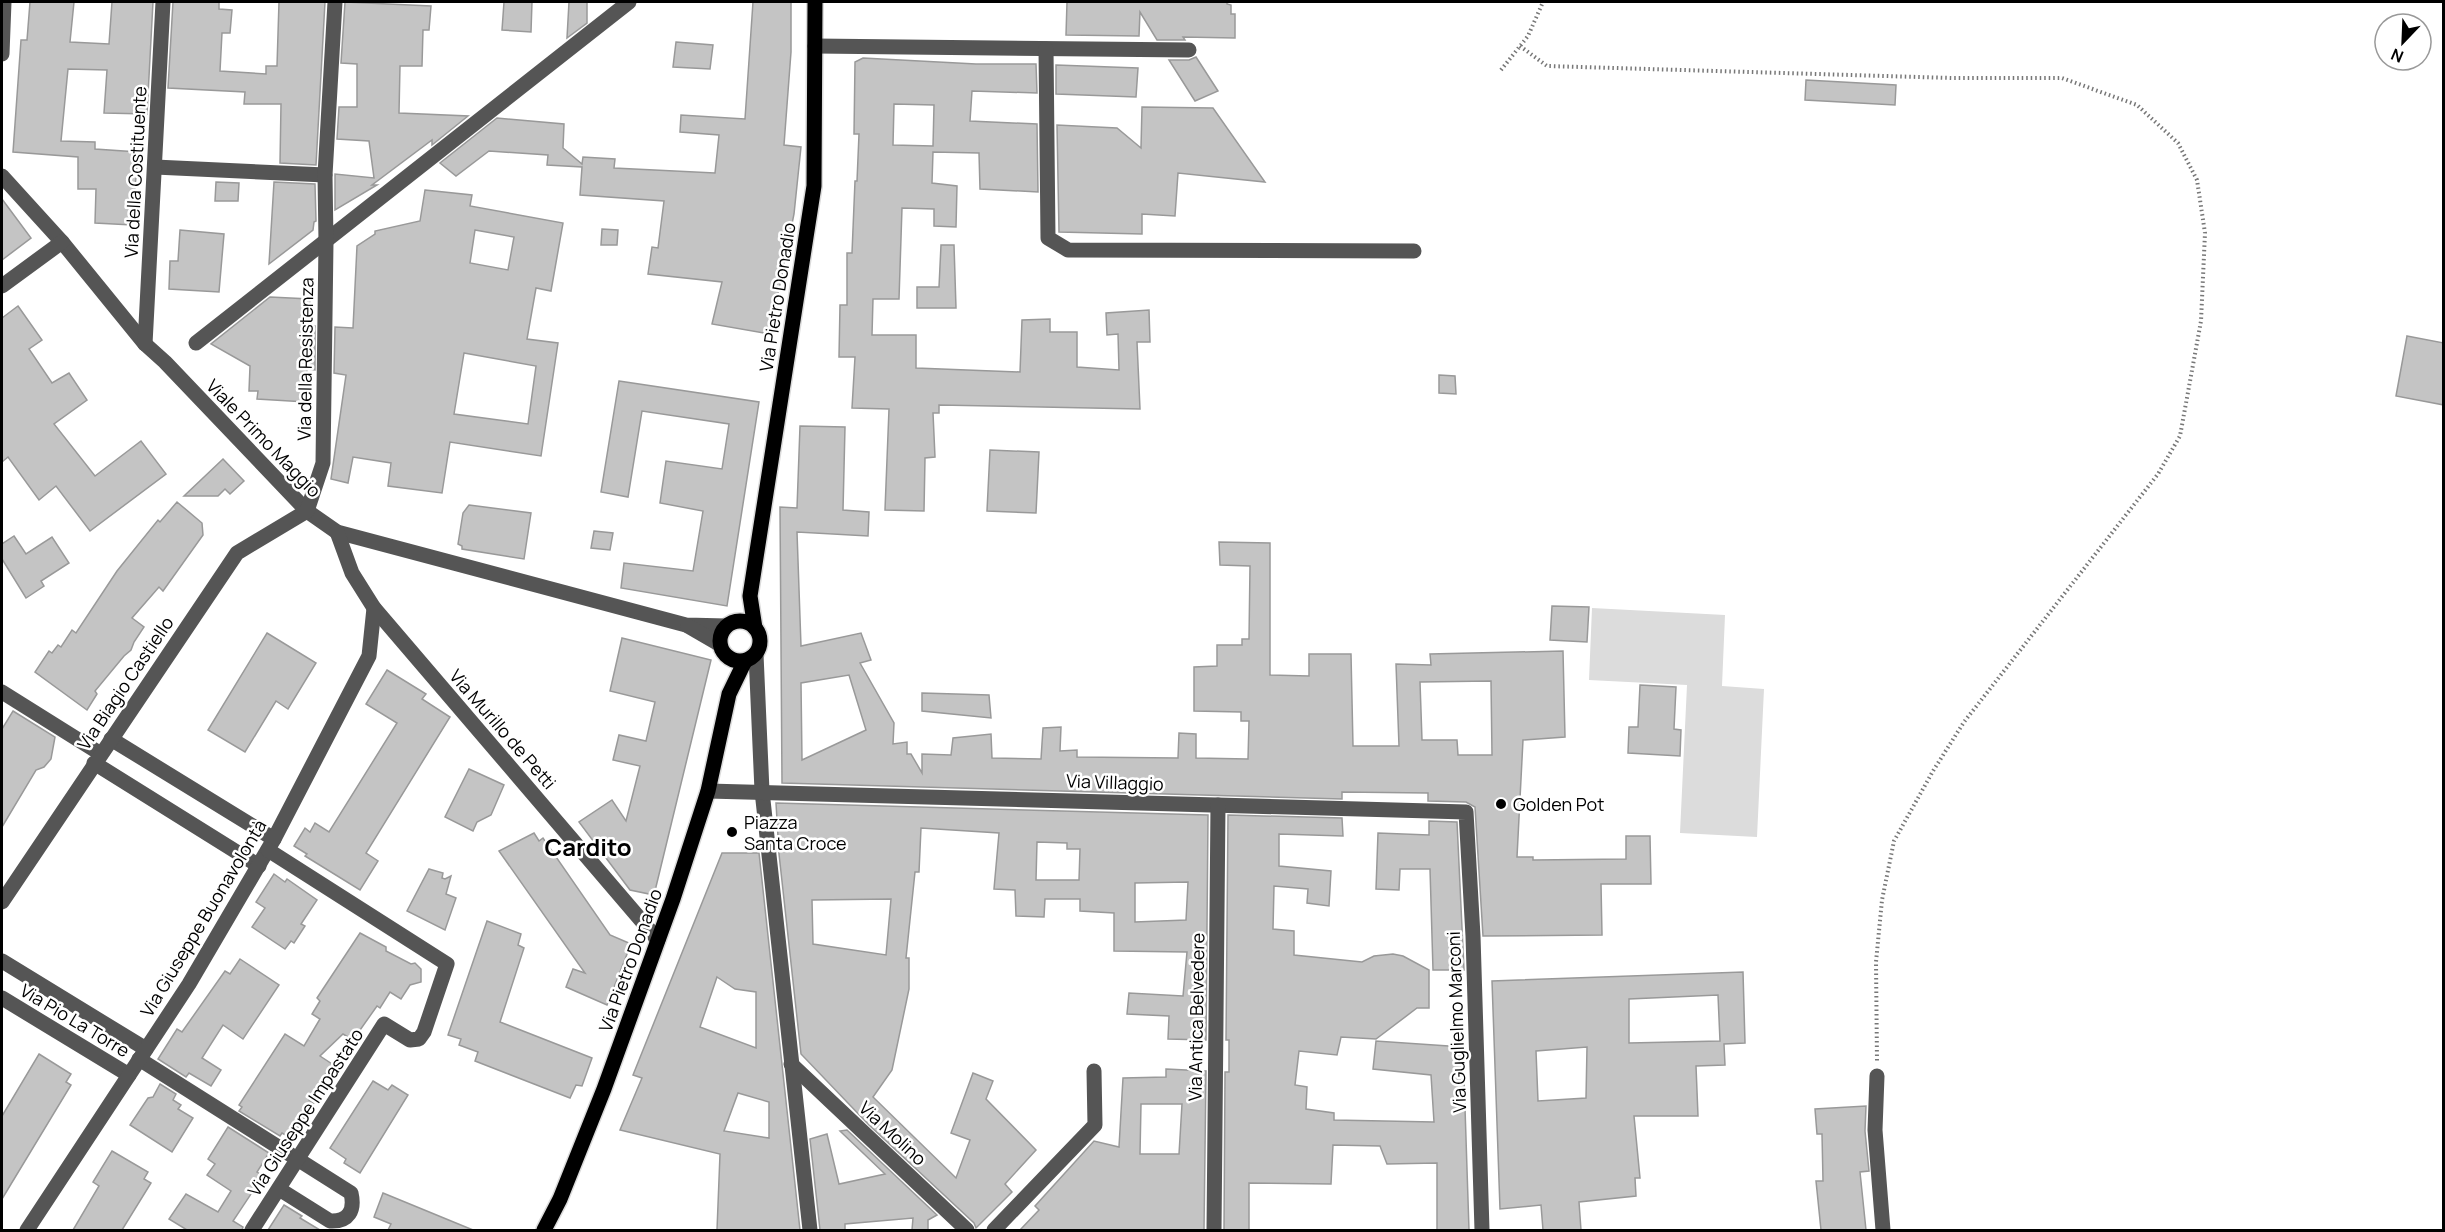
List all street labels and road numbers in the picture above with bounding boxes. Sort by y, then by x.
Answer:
street label: Via della Costituente [119,85,151,259]
street label: Via Pietro Donadio [753,221,801,373]
street label: Via della Resistenza [292,277,318,441]
street label: Viale Primo Maggio [201,374,327,502]
street label: Via Biagio Castiello [71,612,179,754]
street label: Via Murillo de Petti [444,664,562,794]
street label: Via Villaggio [1066,768,1164,796]
street label: Via Giuseppe Buonavolontà [135,815,271,1021]
street label: Via Pietro Donadio [593,885,667,1035]
street label: Via Guglielmo Marconi [1441,931,1471,1113]
street label: Via Antica Belvedere [1183,933,1209,1101]
street label: Via Pio La Torre [16,978,134,1062]
street label: Via Giuseppe Impastato [242,1024,368,1200]
street label: Via Molino [854,1096,932,1170]

